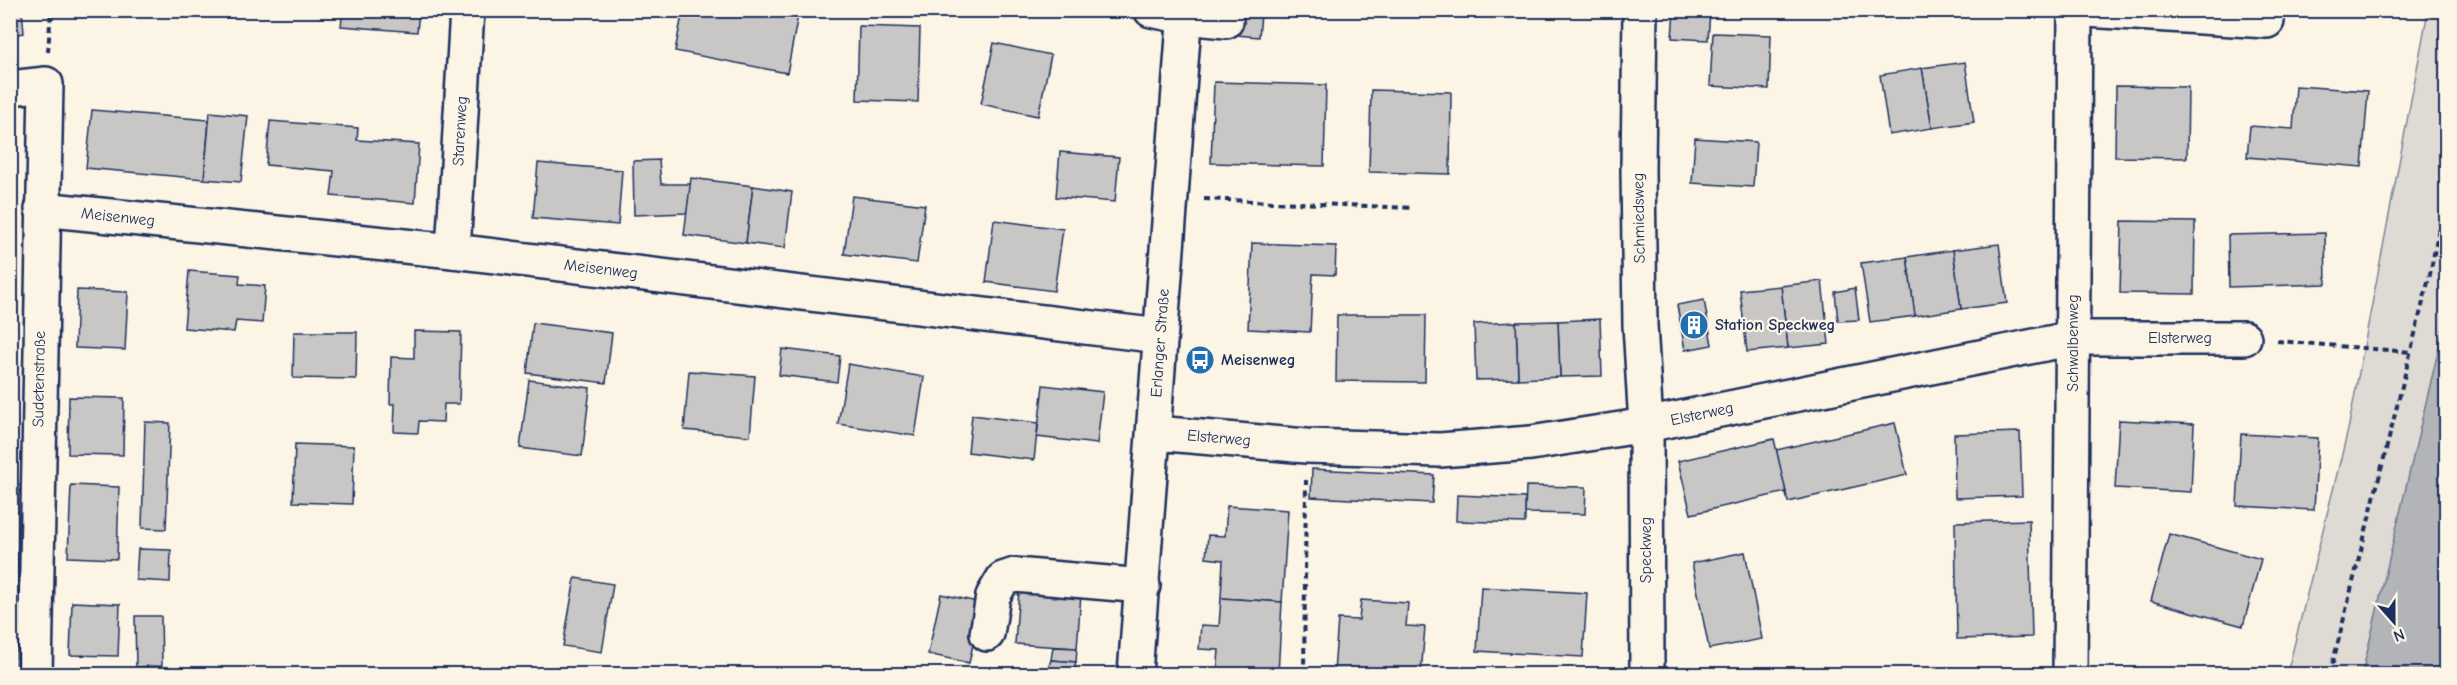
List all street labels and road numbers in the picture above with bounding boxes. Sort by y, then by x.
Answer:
street label: Starenweg [449,96,471,166]
street label: Schmiedsweg [1629,172,1649,264]
street label: Meisenweg [80,204,156,230]
street label: Meisenweg [563,256,639,282]
street label: Erlanger Straße [1147,288,1173,398]
street label: Schwalbenweg [2064,294,2082,392]
street label: Elsterweg [2148,329,2212,347]
street label: Sudetenstraße [29,331,49,427]
street label: Elsterweg [1669,399,1735,429]
street label: Elsterweg [1186,426,1252,450]
street label: Speckweg [1637,517,1655,583]

